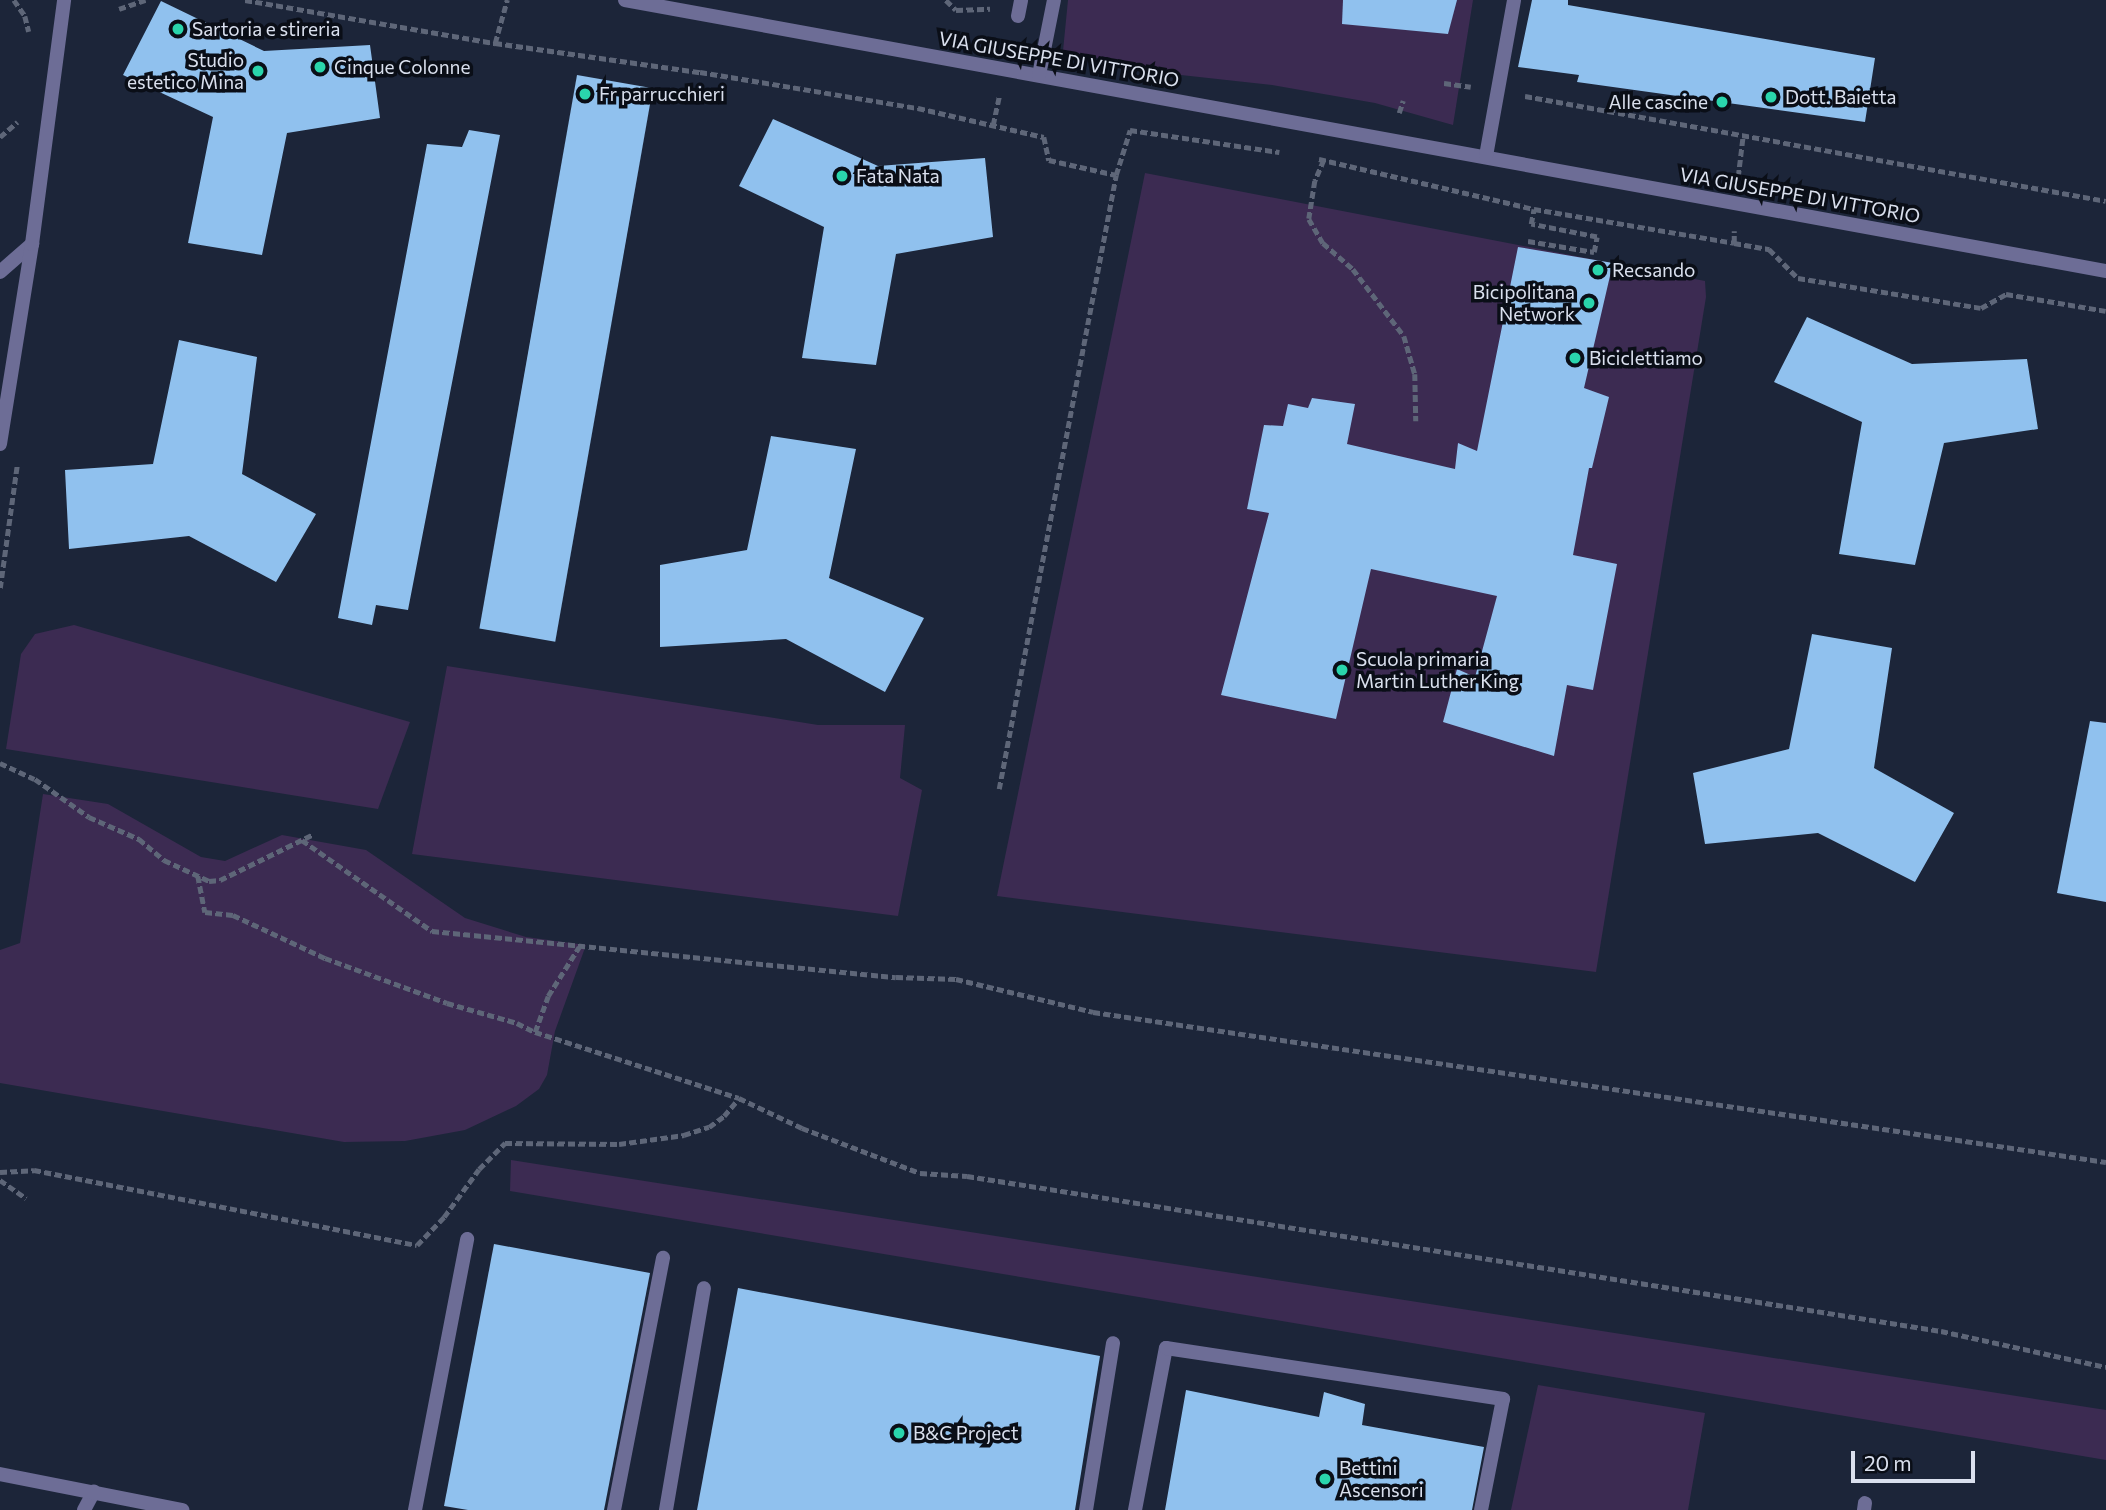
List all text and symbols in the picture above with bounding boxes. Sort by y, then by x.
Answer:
place label: Sartoria e stireria [192,18,340,40]
marker: Sartoria e stireria [170,21,186,37]
street label: VIA GIUSEPPE DI VITTORIO [937,27,1181,91]
place label: Studio estetico Mina [127,49,244,93]
place label: Cinque Colonne [334,56,471,78]
marker: Cinque Colonne [312,59,328,75]
marker: Studio estetico Mina [250,63,266,79]
place label: Fr parrucchieri [599,83,725,105]
marker: Fr parrucchieri [577,86,593,102]
place label: Dott. Baietta [1785,86,1896,108]
marker: Dott. Baietta [1763,89,1779,105]
place label: Alle cascine [1608,91,1708,113]
marker: Alle cascine [1714,94,1730,110]
street label: VIA GIUSEPPE DI VITTORIO [1678,163,1922,227]
place label: Fata Nata [856,165,940,187]
marker: Fata Nata [834,168,850,184]
place label: Recsando [1612,259,1695,281]
marker: Recsando [1590,262,1606,278]
place label: Bicipolitana Network [1473,281,1575,325]
marker: Bicipolitana Network [1581,295,1597,311]
place label: Biciclettiamo [1589,347,1703,369]
marker: Biciclettiamo [1567,350,1583,366]
place label: Scuola primaria Martin Luther King [1356,648,1519,692]
marker: Scuola primaria Martin Luther King [1334,662,1350,678]
place label: B&C Project [913,1422,1018,1444]
marker: B&C Project [891,1425,907,1441]
scale bar [1854,1436,1978,1480]
text: 20 m [1864,1450,1912,1475]
place label: Bettini Ascensori [1339,1457,1424,1501]
marker: Bettini Ascensori [1317,1471,1333,1487]

